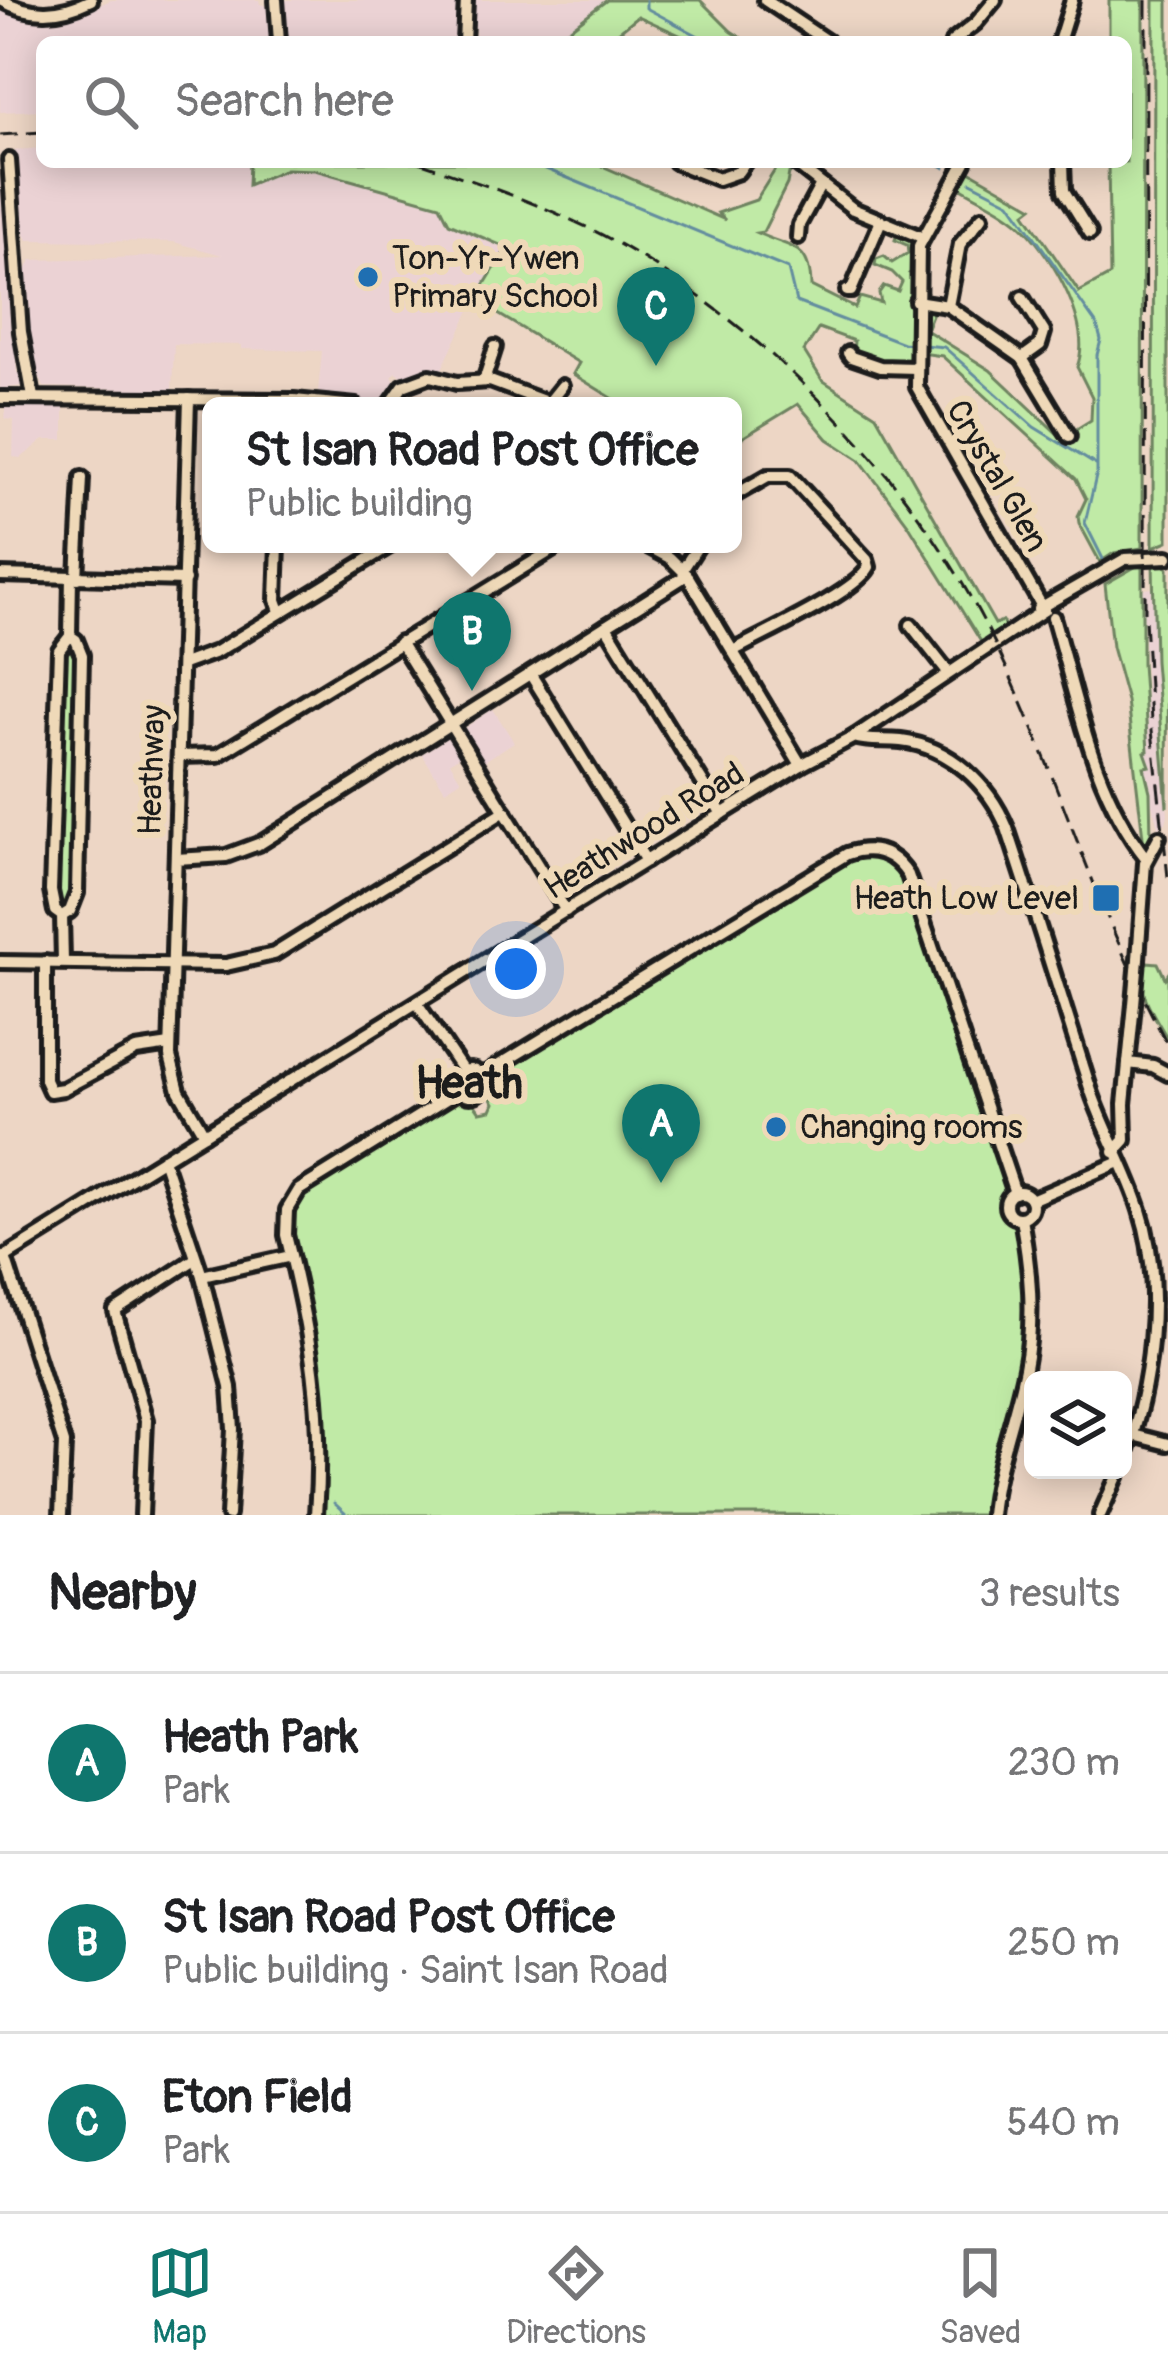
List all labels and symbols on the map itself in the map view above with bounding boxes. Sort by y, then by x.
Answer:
place label: Ton-Yr-Ywen Primary School [392,238,599,317]
marker: Ton-Yr-Ywen Primary School [355,264,381,290]
pin: C [617,267,695,366]
street label: Crystal Glen [937,393,1057,559]
pin: B [433,592,511,691]
street label: Heathway [129,704,175,836]
street label: Heathwood Road [536,753,752,909]
place label: Heath Low Level [854,878,1079,919]
marker: Heath Low Level [1090,882,1122,914]
your location [486,939,546,999]
district label: Heath [415,1056,523,1112]
pin: A [622,1084,700,1183]
place label: Changing rooms [800,1107,1023,1148]
marker: Changing rooms [763,1114,789,1140]

